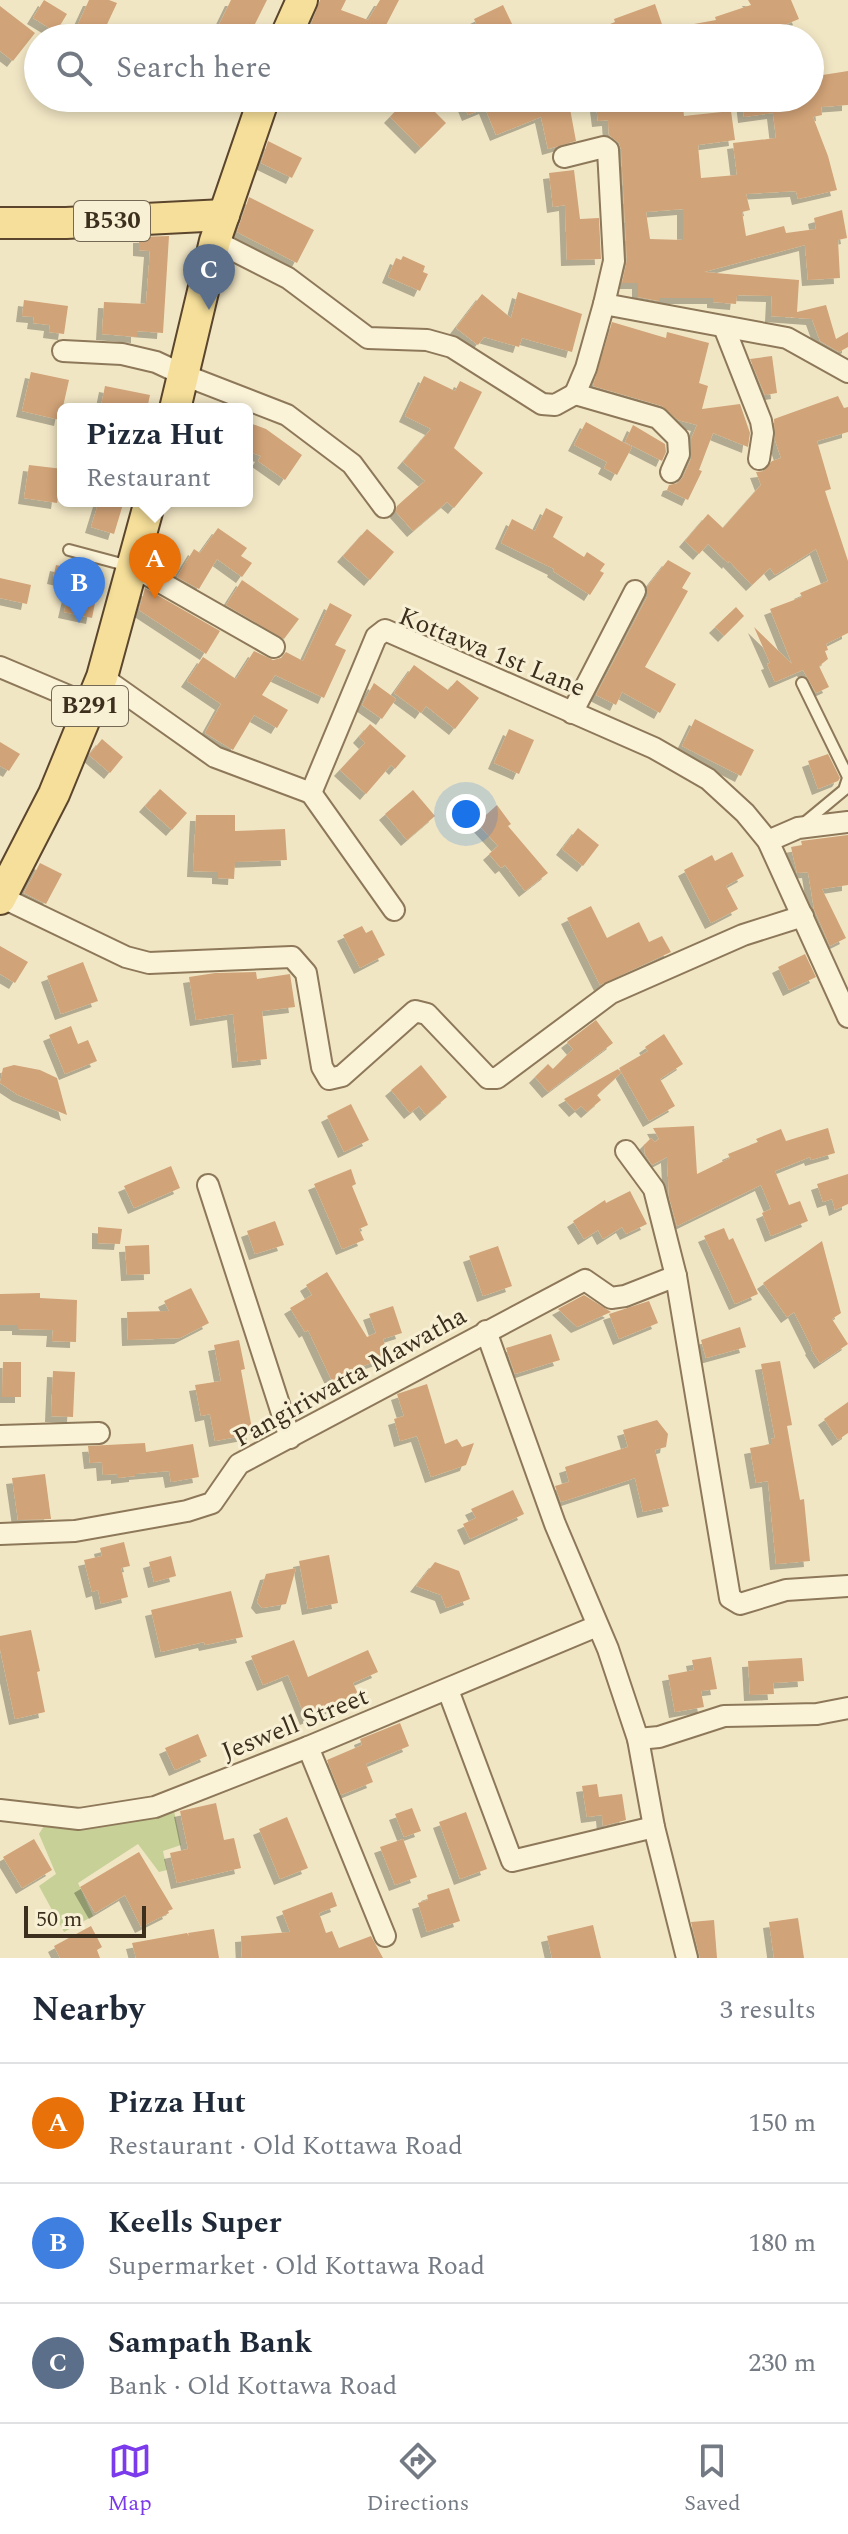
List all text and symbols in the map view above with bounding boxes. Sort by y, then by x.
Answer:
search box [24,24,824,112]
text: Search here [116,45,272,91]
icon: search [52,46,96,90]
road number: B530 [74,201,150,241]
pin: C [183,244,235,310]
popup [57,403,253,507]
text: Pizza Hut [86,412,224,458]
text: Restaurant [86,458,211,498]
pin: A [129,533,181,599]
pin: B [53,557,105,623]
street label: Kottawa 1st Lane [392,596,592,708]
road number: B291 [52,686,128,726]
your location [446,794,486,834]
street label: Pangiriwatta Mawatha [226,1296,474,1458]
street label: Jeswell Street [215,1676,375,1772]
scale bar [24,1902,146,1938]
text: 50 m [36,1903,82,1936]
text: Nearby [32,1984,145,2036]
text: 3 results [720,1990,816,2030]
text: Pizza Hut [108,2080,246,2126]
text: A [48,2103,68,2143]
text: 150 m [748,2103,816,2143]
text: Restaurant · Old Kottawa Road [108,2126,463,2166]
text: Keells Super [108,2200,282,2246]
text: B [49,2223,67,2263]
text: 180 m [748,2223,816,2263]
text: Supermarket · Old Kottawa Road [108,2246,485,2286]
text: Sampath Bank [108,2320,312,2366]
text: C [49,2343,67,2383]
text: 230 m [748,2343,816,2383]
text: Bank · Old Kottawa Road [108,2366,397,2406]
tab: Map [107,2439,152,2520]
tab: Directions [367,2439,469,2520]
tab: Saved [684,2439,741,2520]

